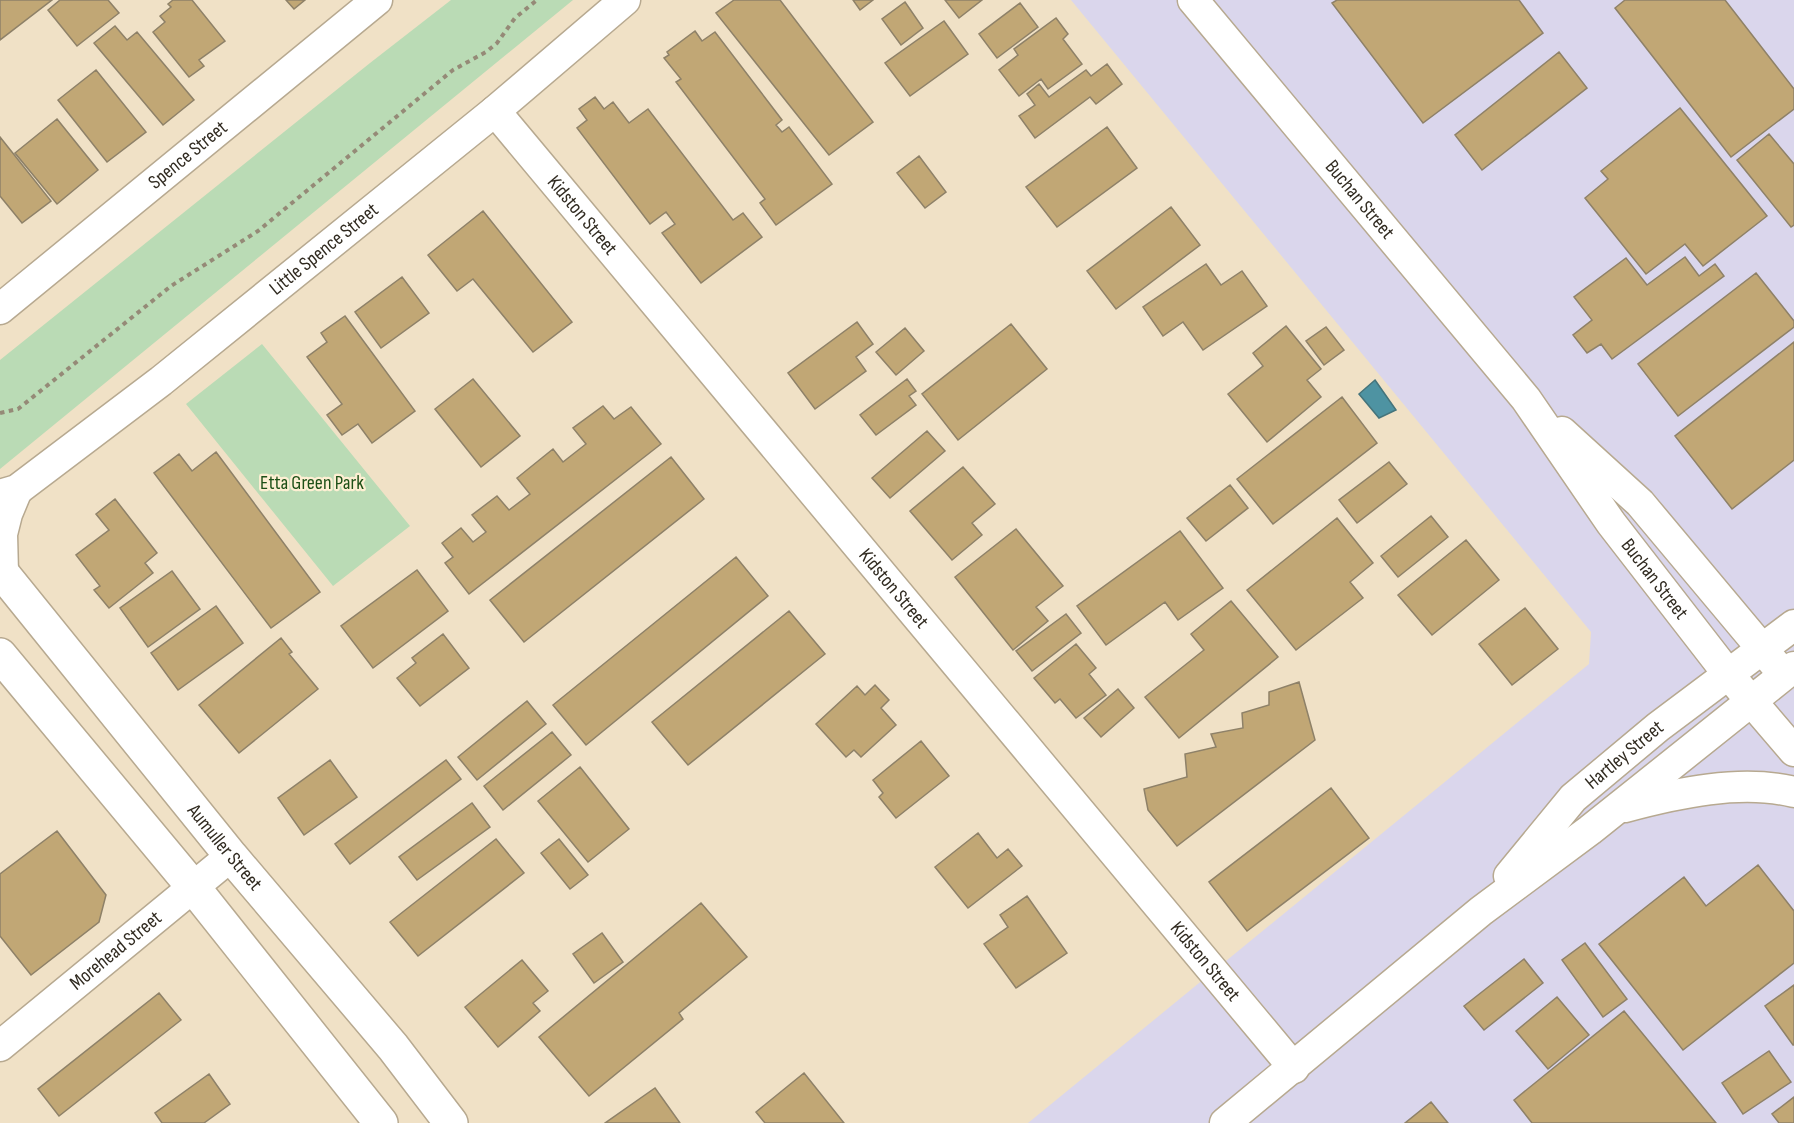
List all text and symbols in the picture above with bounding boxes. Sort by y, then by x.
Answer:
street label: Spence Street [144,116,232,194]
street label: Buchan Street [1320,155,1399,244]
street label: Kidston Street [542,171,622,260]
street label: Little Spence Street [265,198,383,300]
park label: Etta Green Park [260,471,364,495]
street label: Buchan Street [1616,534,1693,624]
street label: Kidston Street [853,544,934,633]
street label: Hartley Street [1580,715,1668,795]
street label: Aumuller Street [181,799,267,896]
street label: Morehead Street [65,906,167,995]
street label: Kidston Street [1165,917,1245,1006]

